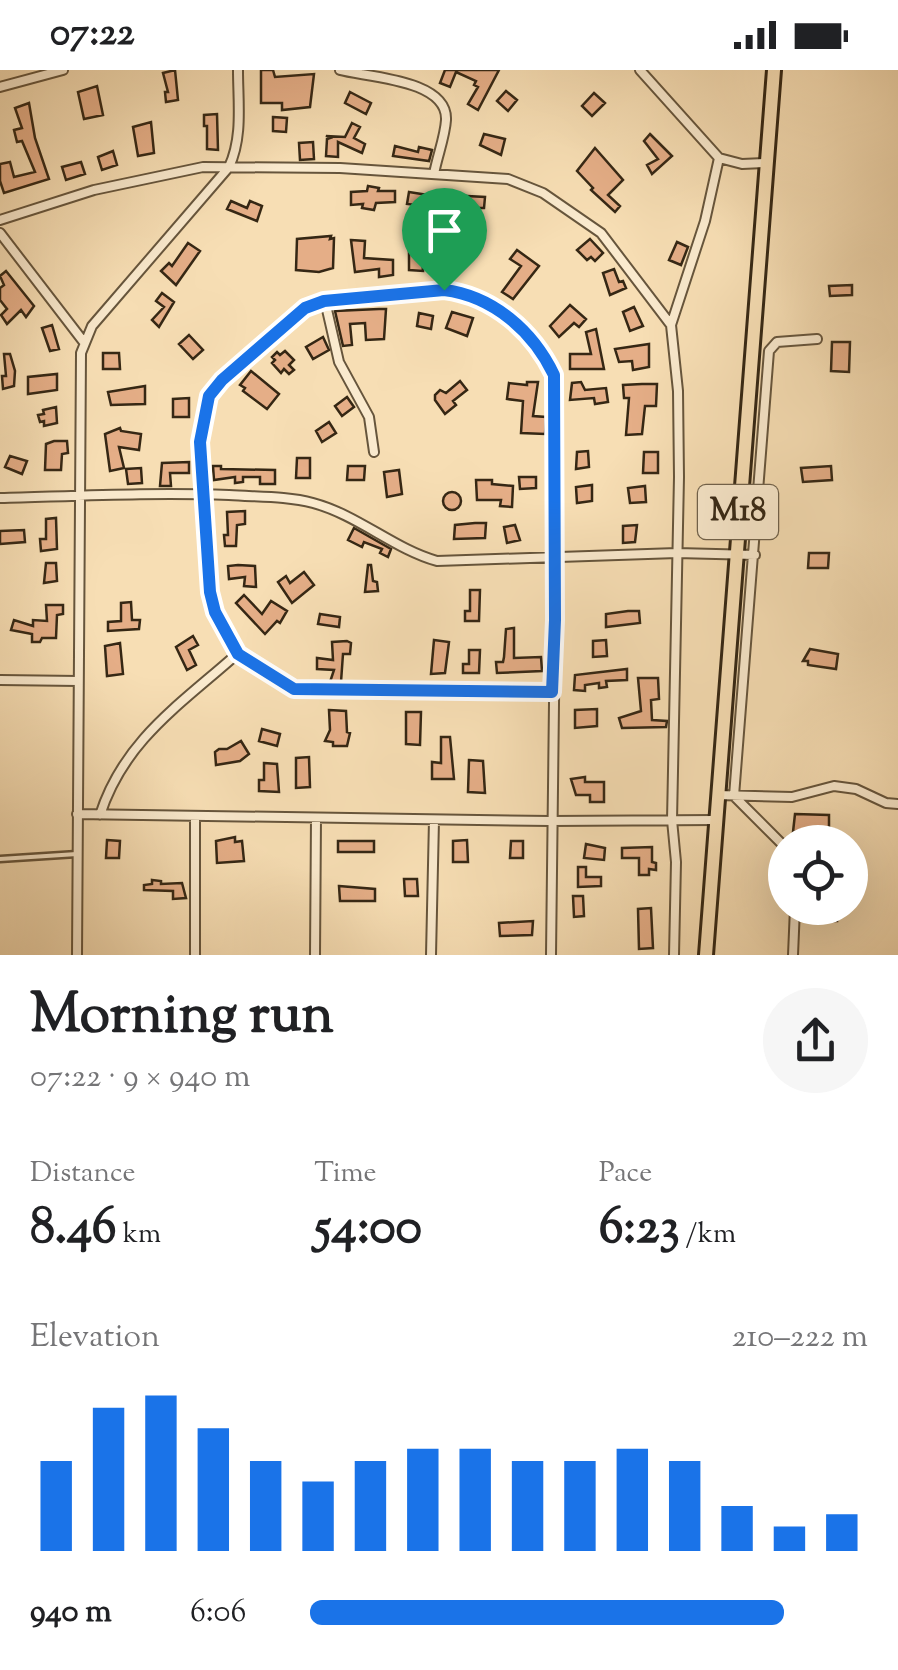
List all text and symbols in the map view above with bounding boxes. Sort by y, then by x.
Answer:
text: 07:22 [50,8,135,62]
pin [402,188,487,291]
icon: arrive [417,203,472,258]
road number: M18 [698,485,778,539]
map controls [768,825,868,925]
button: locate [768,825,868,925]
text: Morning run [30,978,334,1057]
button: share [763,988,868,1093]
text: 07:22 · 9 × 940 m [30,1055,251,1101]
text: Distance [30,1154,136,1194]
text: Time [314,1154,377,1194]
text: Pace [599,1154,652,1194]
text: 8.46 [30,1194,117,1266]
text: 54:00 [314,1194,422,1266]
text: 6:23 [599,1194,680,1266]
text: km [117,1215,161,1255]
text: /km [680,1215,736,1255]
text: Elevation [30,1315,160,1361]
text: 210–222 m [732,1315,868,1361]
text: 940 m [30,1590,112,1636]
text: 6:06 [190,1590,246,1636]

